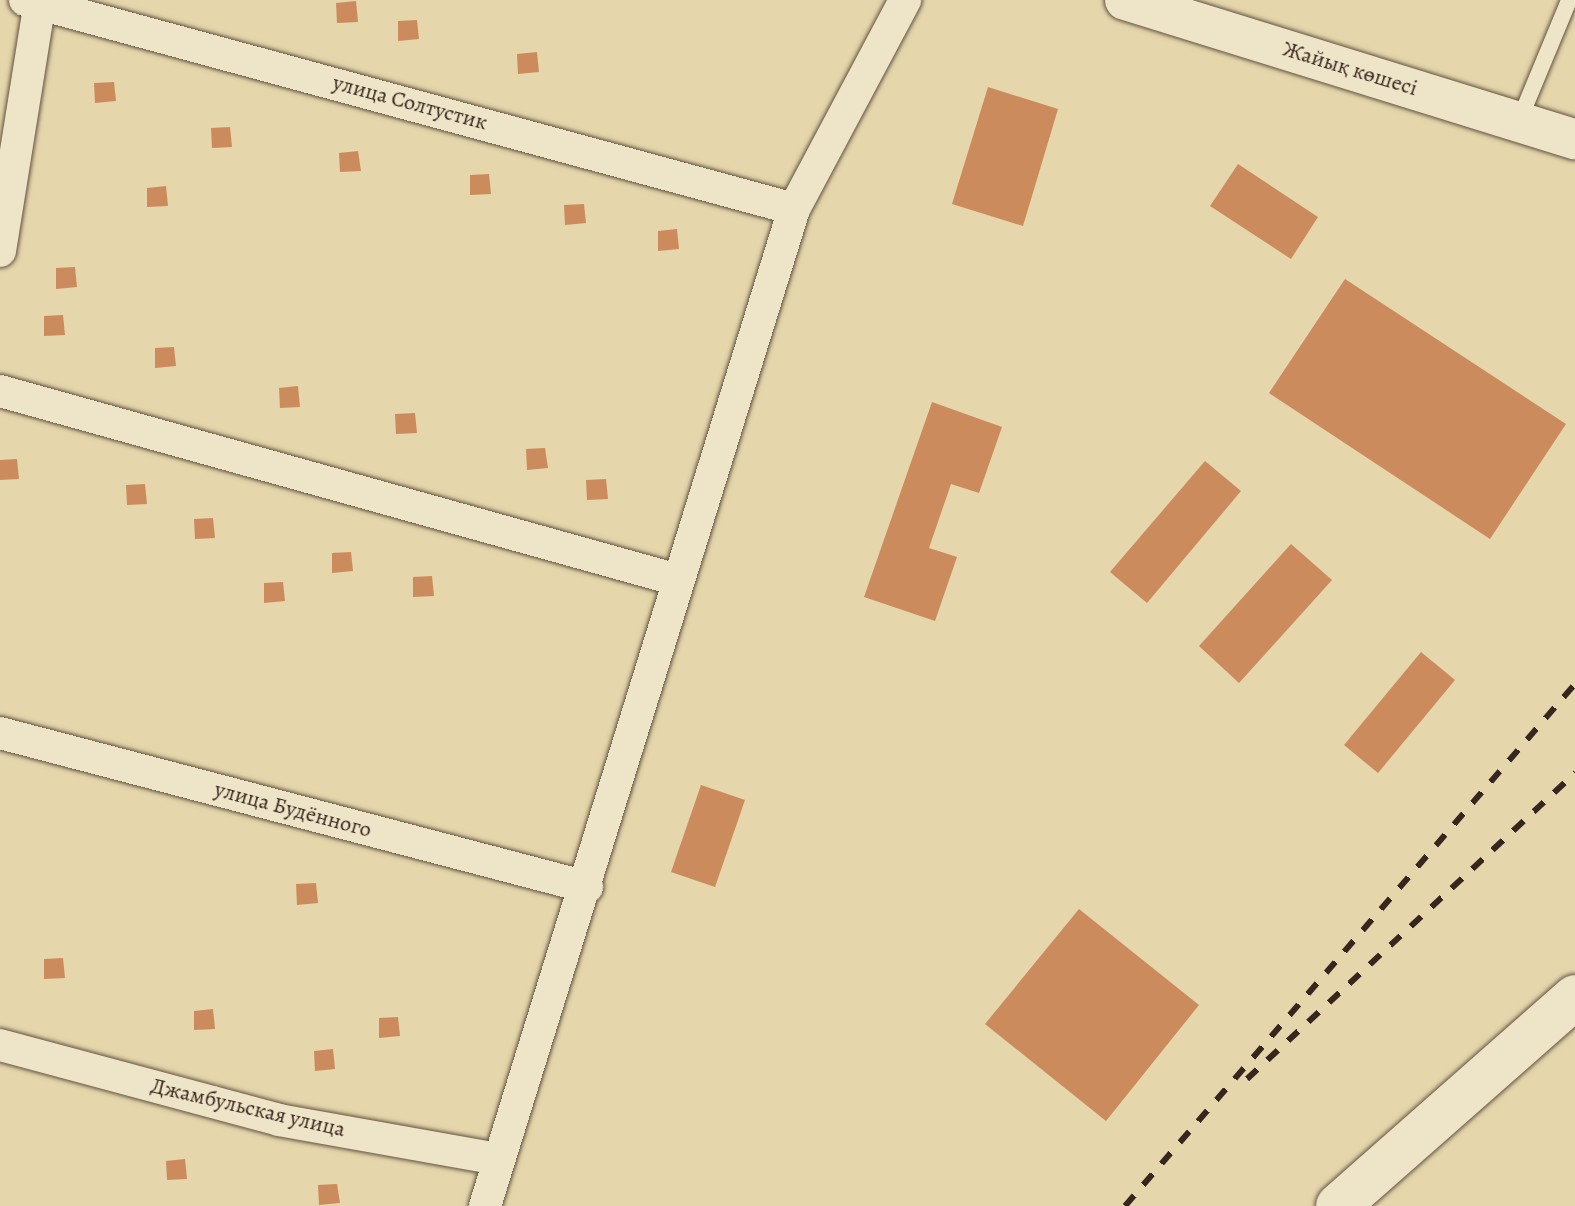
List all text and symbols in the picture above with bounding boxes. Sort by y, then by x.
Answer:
street label: Жайық көшесі [1279,36,1421,102]
street label: улица Солтустик [330,70,490,136]
street label: улица Будённого [212,776,374,844]
street label: Джамбульская улица [148,1073,348,1143]

